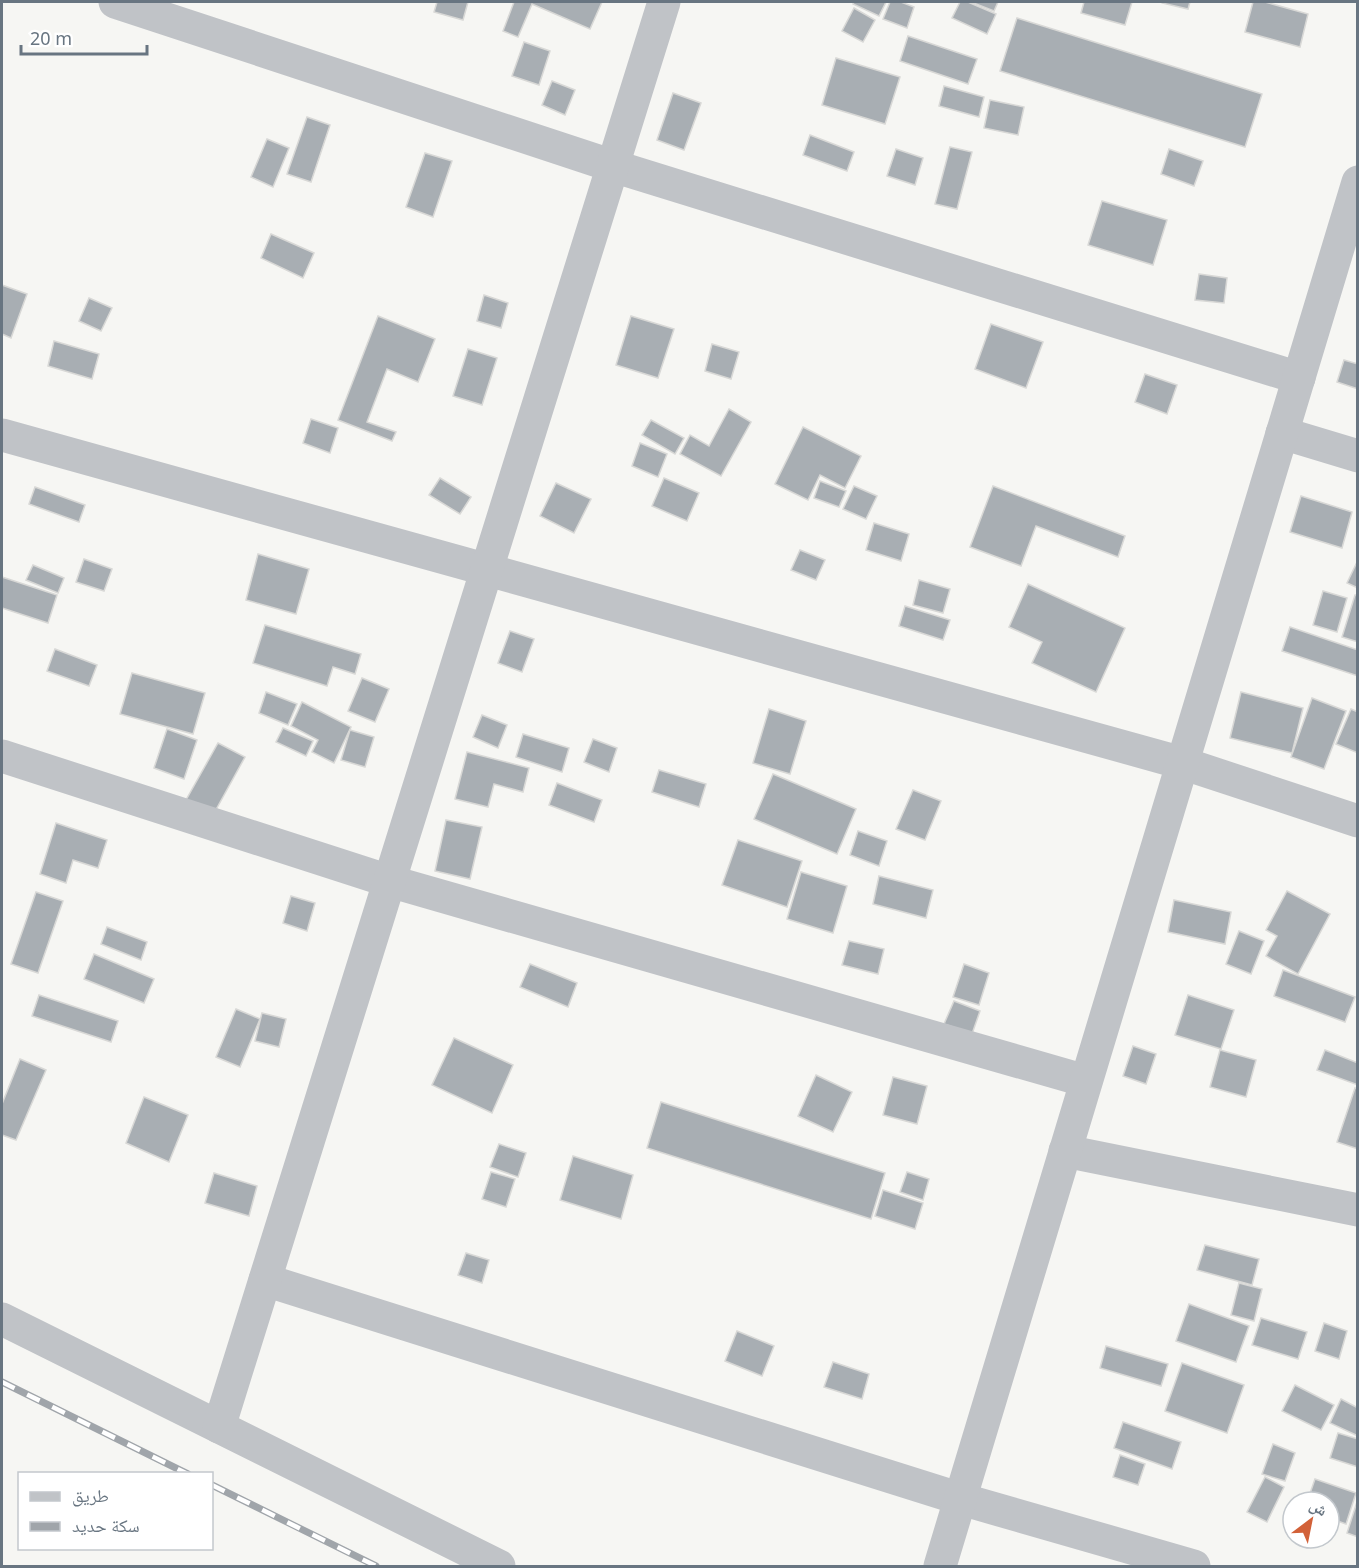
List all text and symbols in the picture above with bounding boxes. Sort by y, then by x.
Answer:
scale bar [21,18,147,56]
text: 20 m [30,26,72,50]
legend [18,1472,213,1550]
text: طريق [72,1483,109,1507]
north arrow [1281,1490,1341,1550]
text: ش [1306,1493,1332,1521]
text: سكة حديد [72,1513,140,1537]

